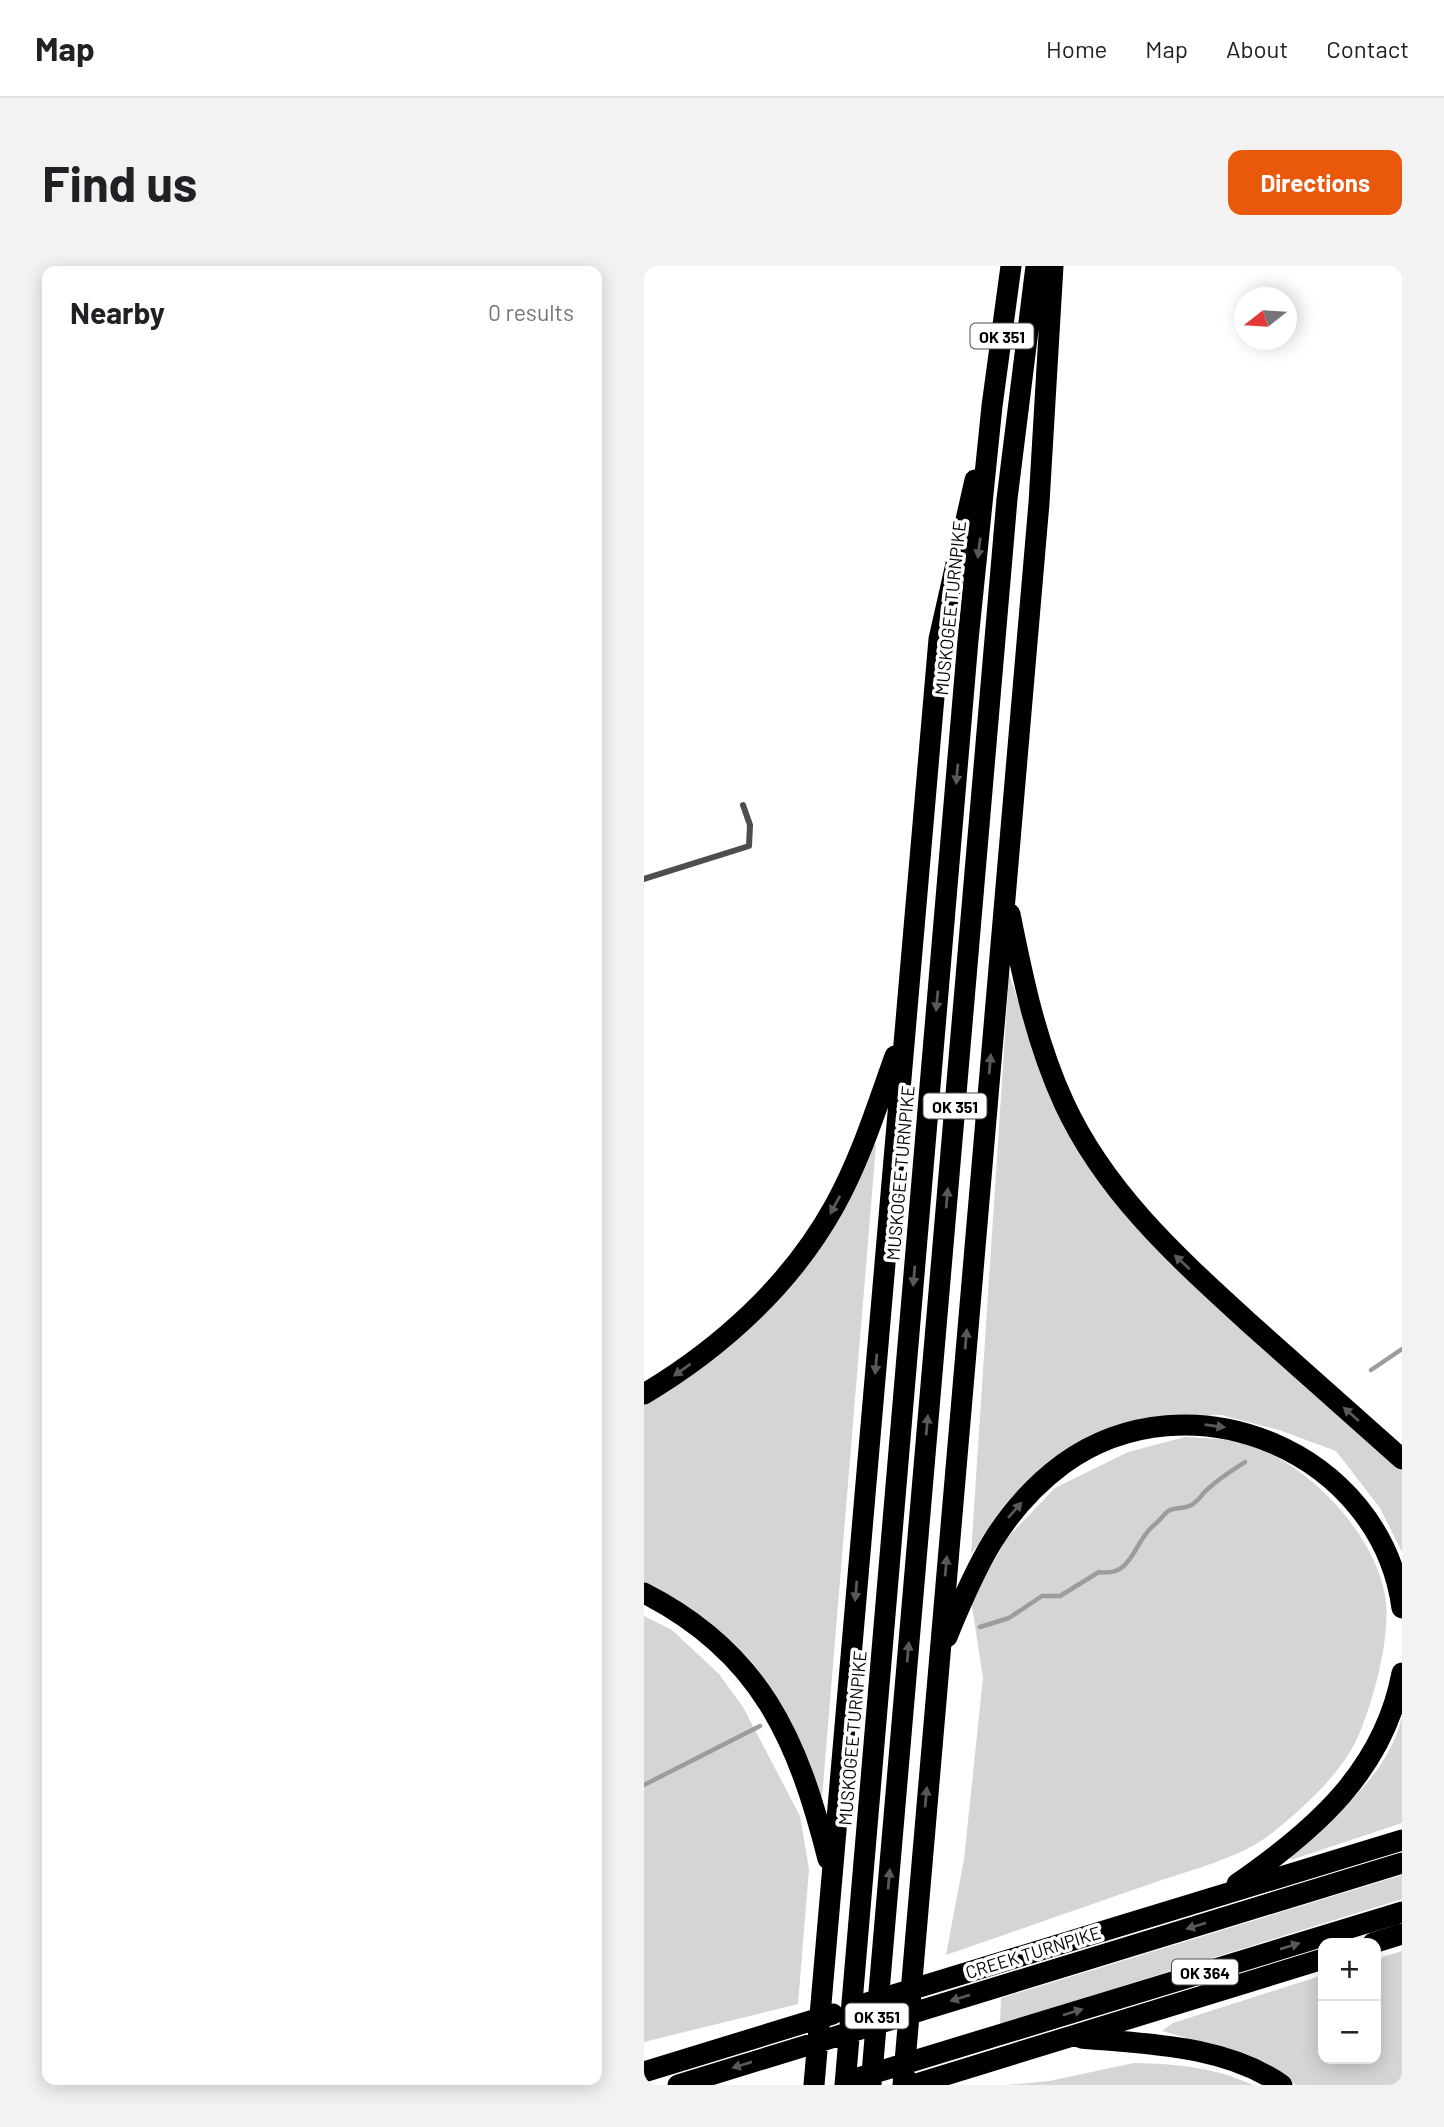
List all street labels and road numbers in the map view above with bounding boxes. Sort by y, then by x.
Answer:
road number: OK 351 [970,324,1034,348]
street label: MUSKOGEE TURNPIKE [930,520,970,696]
street label: MUSKOGEE TURNPIKE [881,1085,919,1261]
road number: OK 351 [924,1094,986,1118]
street label: MUSKOGEE TURNPIKE [833,1650,871,1826]
street label: CREEK TURNPIKE [963,1921,1103,1983]
road number: OK 364 [1172,1960,1238,1984]
road number: OK 351 [846,2004,908,2028]

